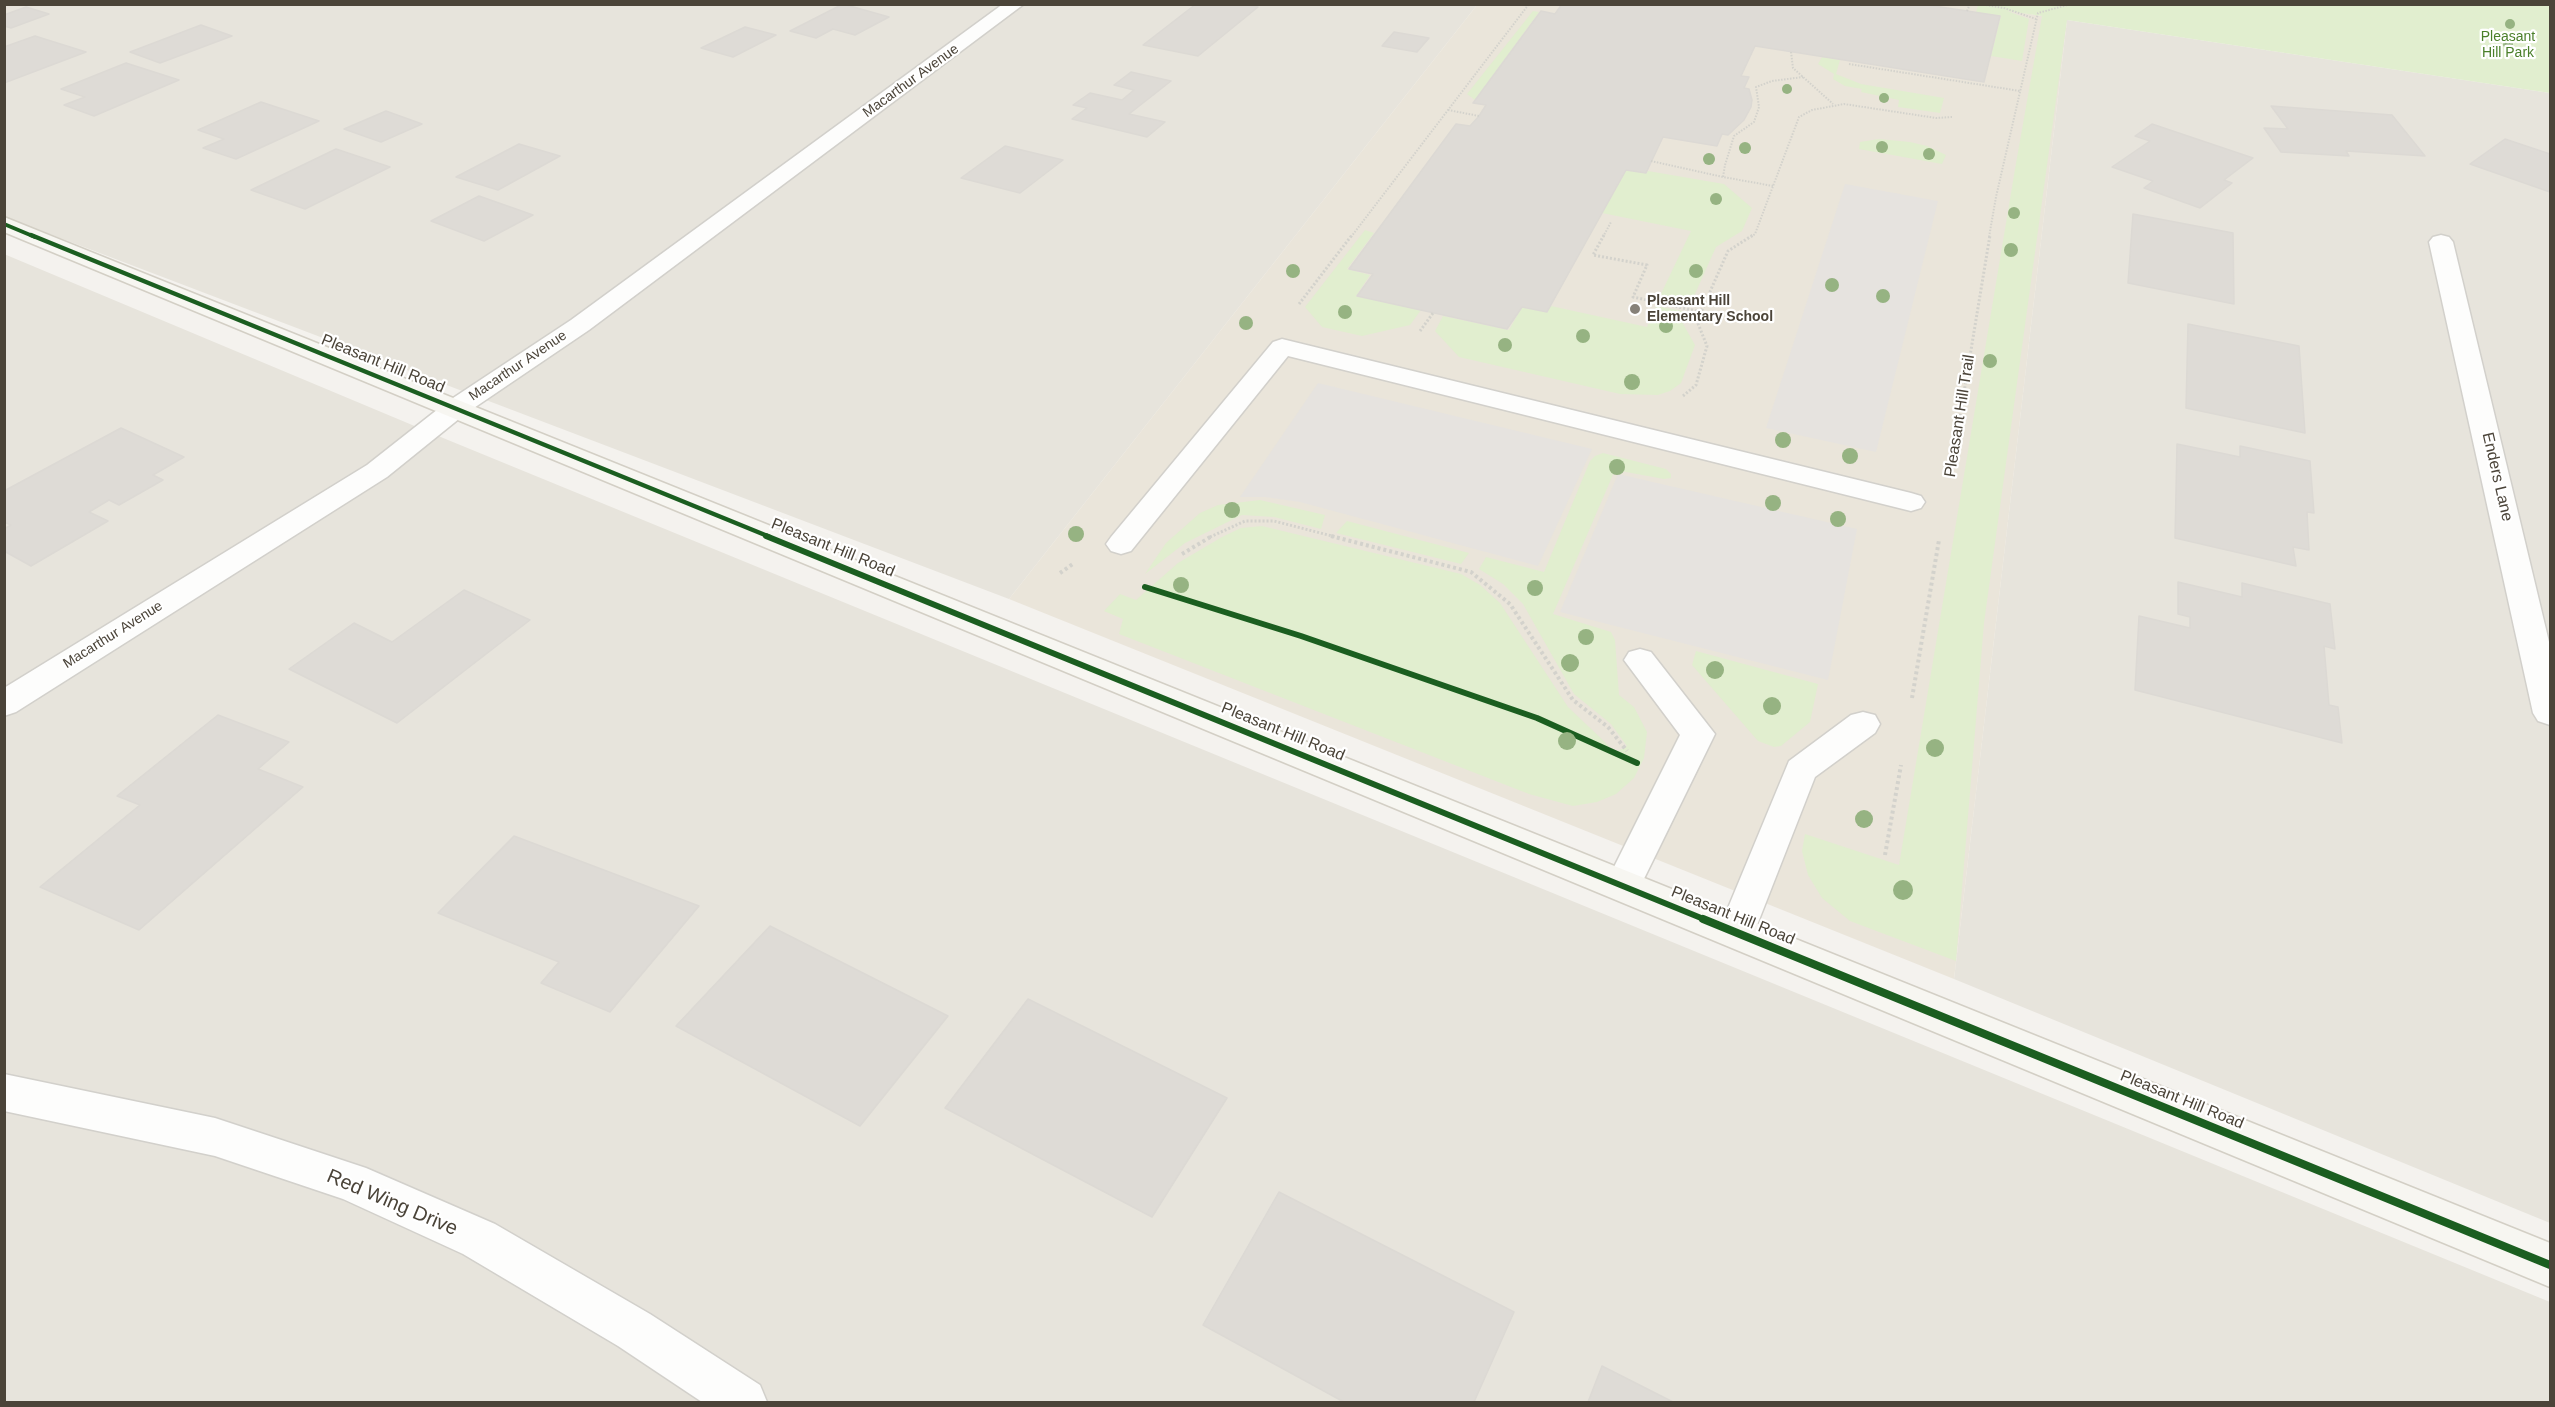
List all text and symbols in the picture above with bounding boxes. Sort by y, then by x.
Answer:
park label: Pleasant Hill Park [2481,29,2535,62]
street label: Macarthur Avenue [860,41,962,121]
place label: Pleasant Hill Elementary School [1647,293,1773,326]
marker: Pleasant Hill Elementary School [1628,302,1642,316]
street label: Macarthur Avenue [466,327,570,405]
street label: Pleasant Hill Road [318,330,448,398]
street label: Pleasant Hill Trail [1941,353,1979,479]
street label: Enders Lane [2477,431,2517,523]
street label: Pleasant Hill Road [768,514,898,582]
street label: Macarthur Avenue [60,598,166,672]
street label: Pleasant Hill Road [1218,698,1348,766]
street label: Pleasant Hill Road [1668,882,1798,950]
street label: Pleasant Hill Road [2117,1066,2247,1134]
street label: Red Wing Drive [323,1165,461,1241]

